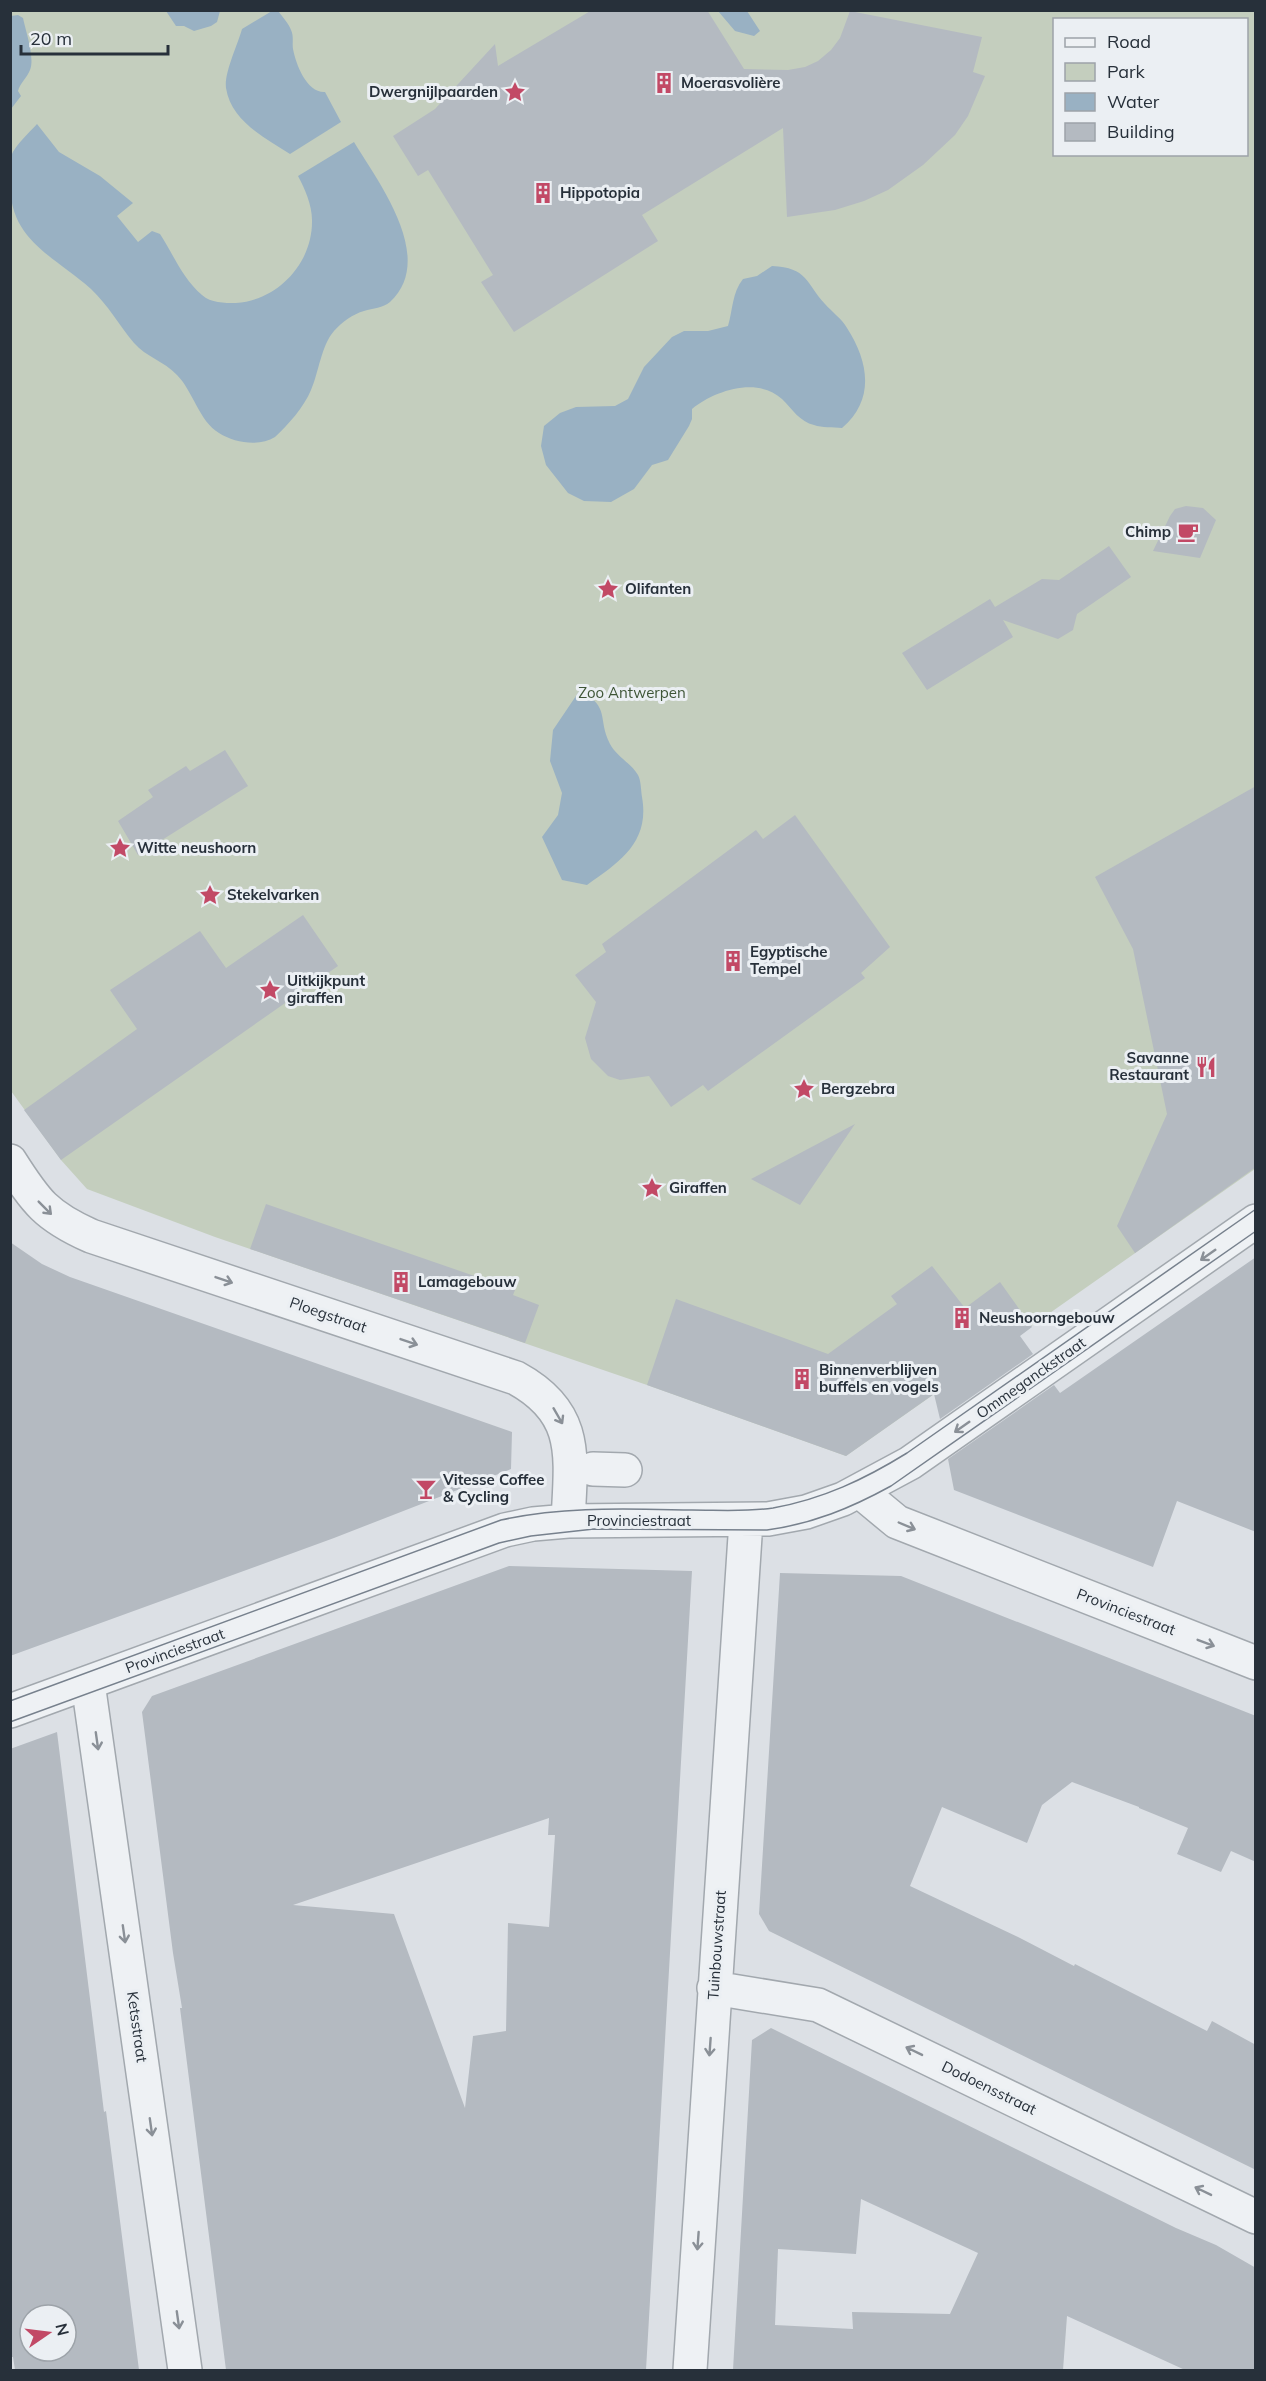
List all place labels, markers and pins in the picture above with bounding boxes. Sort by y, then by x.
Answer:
building icon: Moerasvolière [652,71,676,95]
place label: Moerasvolière [681,73,781,92]
place icon: Dwergnijlpaarden [503,80,527,104]
place label: Dwergnijlpaarden [369,82,498,101]
building icon: Hippotopia [531,181,555,205]
place label: Hippotopia [560,183,640,202]
cafe icon: Chimp [1176,520,1200,544]
place label: Chimp [1125,522,1171,541]
place icon: Olifanten [596,577,620,601]
place label: Olifanten [625,579,691,598]
place icon: Witte neushoorn [108,836,132,860]
place label: Witte neushoorn [137,838,256,857]
place icon: Stekelvarken [198,883,222,907]
place label: Stekelvarken [227,885,319,904]
place label: Egyptische Tempel [750,942,828,978]
building icon: Egyptische Tempel [721,949,745,973]
place label: Uitkijkpunt giraffen [287,971,365,1007]
place icon: Uitkijkpunt giraffen [258,978,282,1002]
place label: Savanne Restaurant [1109,1048,1189,1084]
restaurant icon: Savanne Restaurant [1194,1055,1218,1079]
place icon: Bergzebra [792,1077,816,1101]
place label: Bergzebra [821,1079,895,1098]
place icon: Giraffen [640,1176,664,1200]
place label: Giraffen [669,1178,727,1197]
building icon: Lamagebouw [389,1270,413,1294]
place label: Lamagebouw [418,1272,517,1291]
building icon: Neushoorngebouw [950,1306,974,1330]
place label: Neushoorngebouw [979,1308,1115,1327]
place label: Binnenverblijven buffels en vogels [819,1360,939,1396]
building icon: Binnenverblijven buffels en vogels [790,1367,814,1391]
place label: Vitesse Coffee & Cycling [442,1470,544,1506]
bar icon: Vitesse Coffee & Cycling [414,1477,438,1501]

